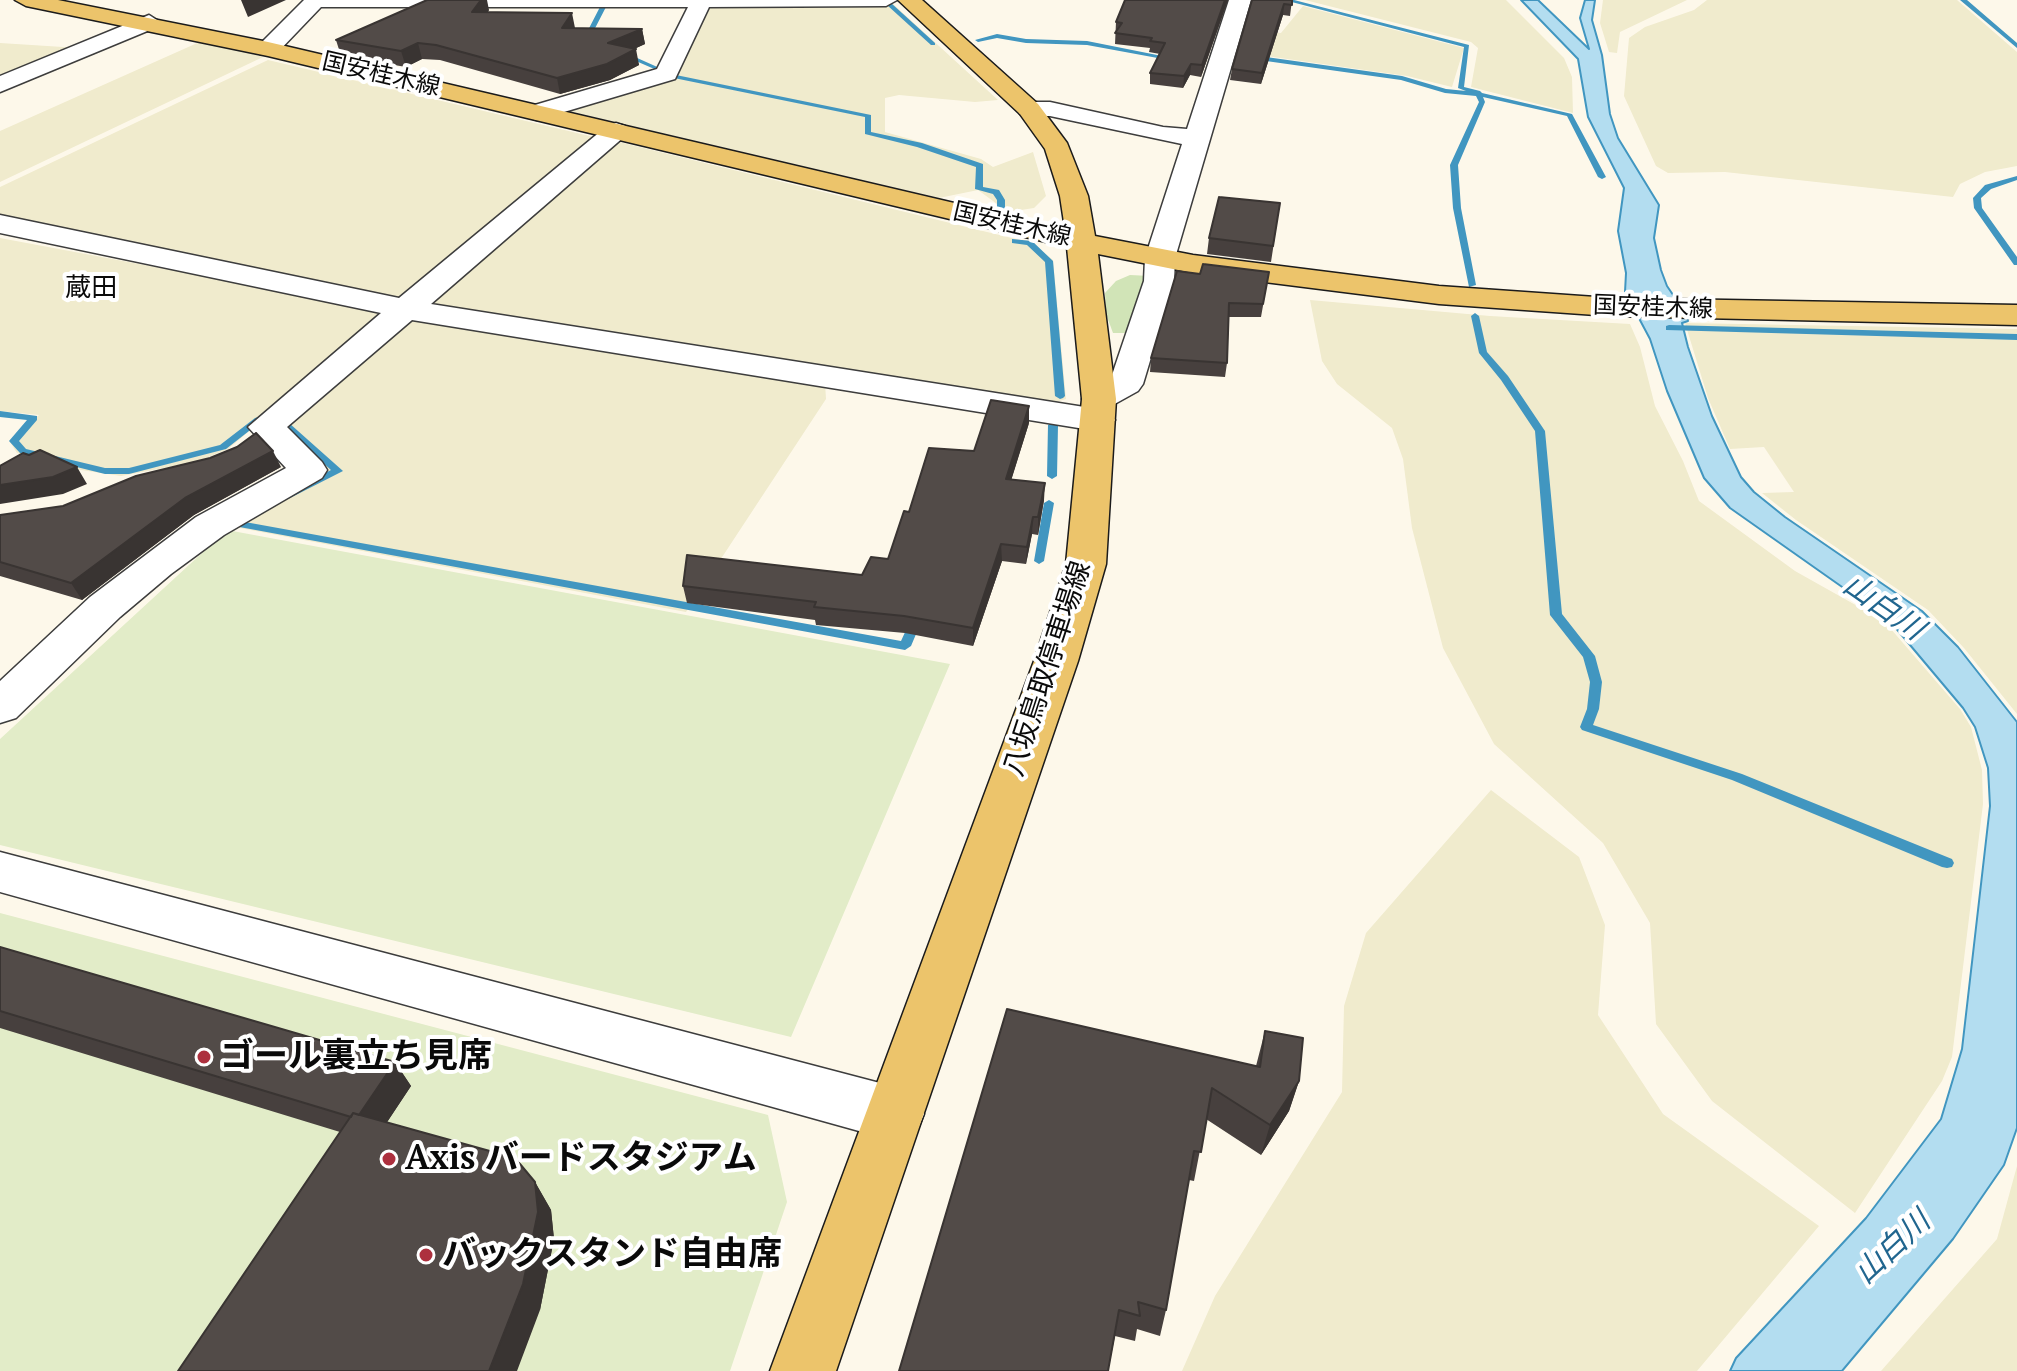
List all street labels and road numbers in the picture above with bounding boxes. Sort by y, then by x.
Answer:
street label: 国安桂木線 [319,47,443,103]
street label: 国安桂木線 [950,197,1074,253]
street label: 国安桂木線 [1593,292,1713,324]
street label: 八坂鳥取停車場線 [997,557,1099,781]

